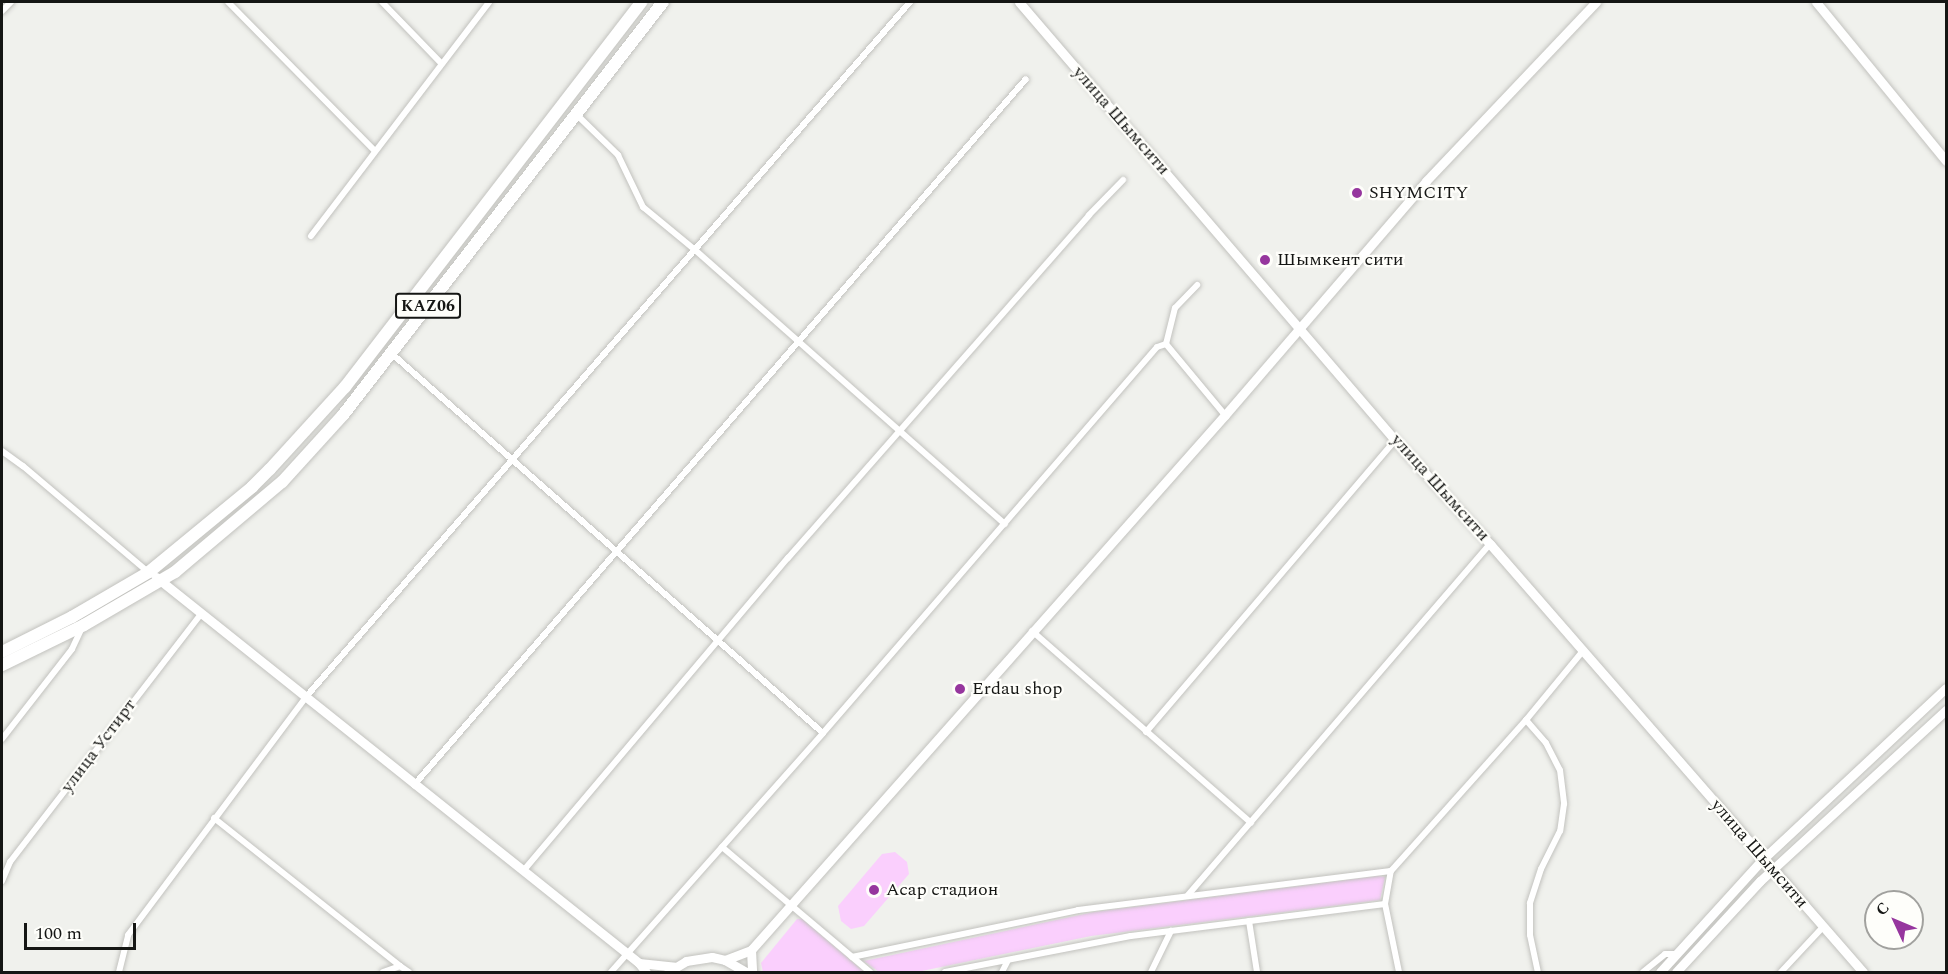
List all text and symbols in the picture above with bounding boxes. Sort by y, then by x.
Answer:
street label: улица Шымсити [1068,62,1174,180]
place label: SHYMCITY [1369,182,1468,204]
marker: SHYMCITY [1350,186,1364,200]
place label: Шымкент сити [1277,249,1404,271]
marker: Шымкент сити [1258,253,1272,267]
road number: KАZ06 [395,293,461,319]
street label: улица Шымсити [1386,430,1494,546]
place label: Erdau shop [972,678,1063,700]
marker: Erdau shop [953,682,967,696]
street label: улица Устирт [57,695,141,797]
street label: улица Шымсити [1706,795,1812,913]
place label: Асар стадион [886,879,998,901]
marker: Асар стадион [867,883,881,897]
north arrow [1864,890,1924,950]
text: С [1870,896,1895,921]
scale bar [27,911,140,949]
text: 100 m [35,920,82,947]

